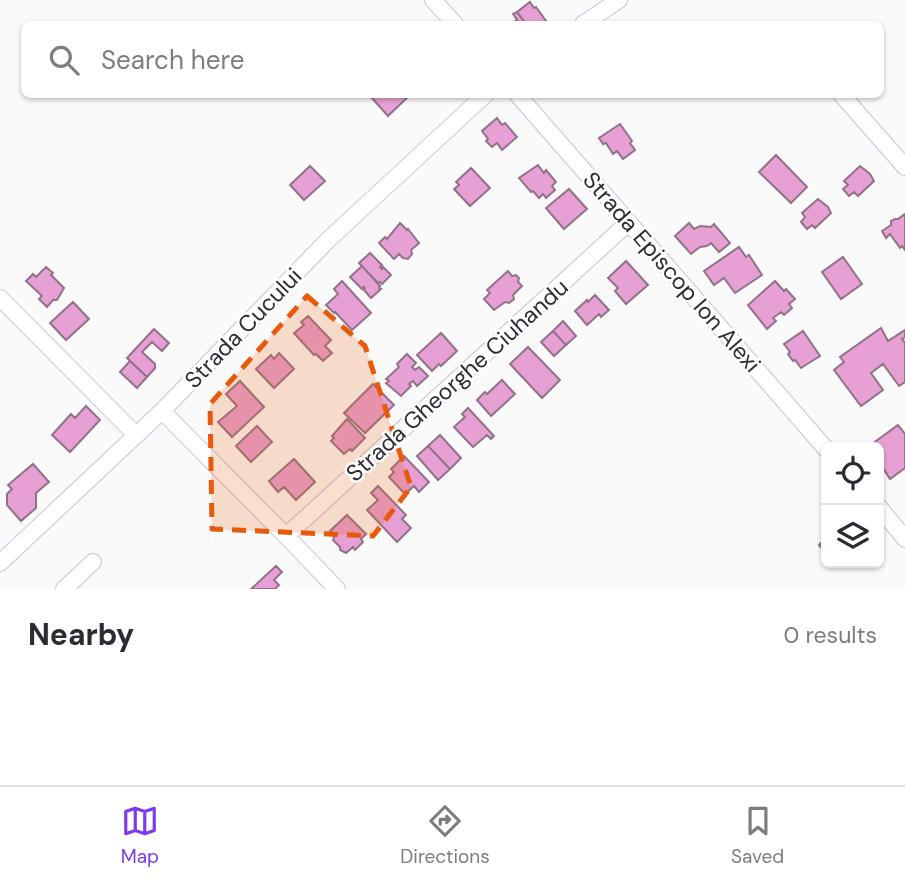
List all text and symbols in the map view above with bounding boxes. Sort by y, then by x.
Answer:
search box [21,21,884,98]
icon: search [45,41,83,79]
text: Search here [101,43,244,77]
street label: Strada Episcop Ion Alexi [577,165,767,379]
street label: Strada Cucului [178,261,308,395]
street label: Strada Gheorghe Ciuhandu [340,272,574,488]
map controls [821,442,884,568]
button: locate [821,442,884,505]
button: layers [821,505,884,568]
text: Nearby [28,615,134,654]
text: 0 results [784,620,877,650]
tab: Map [121,802,159,869]
tab: Directions [400,802,490,869]
tab: Saved [731,802,784,869]

